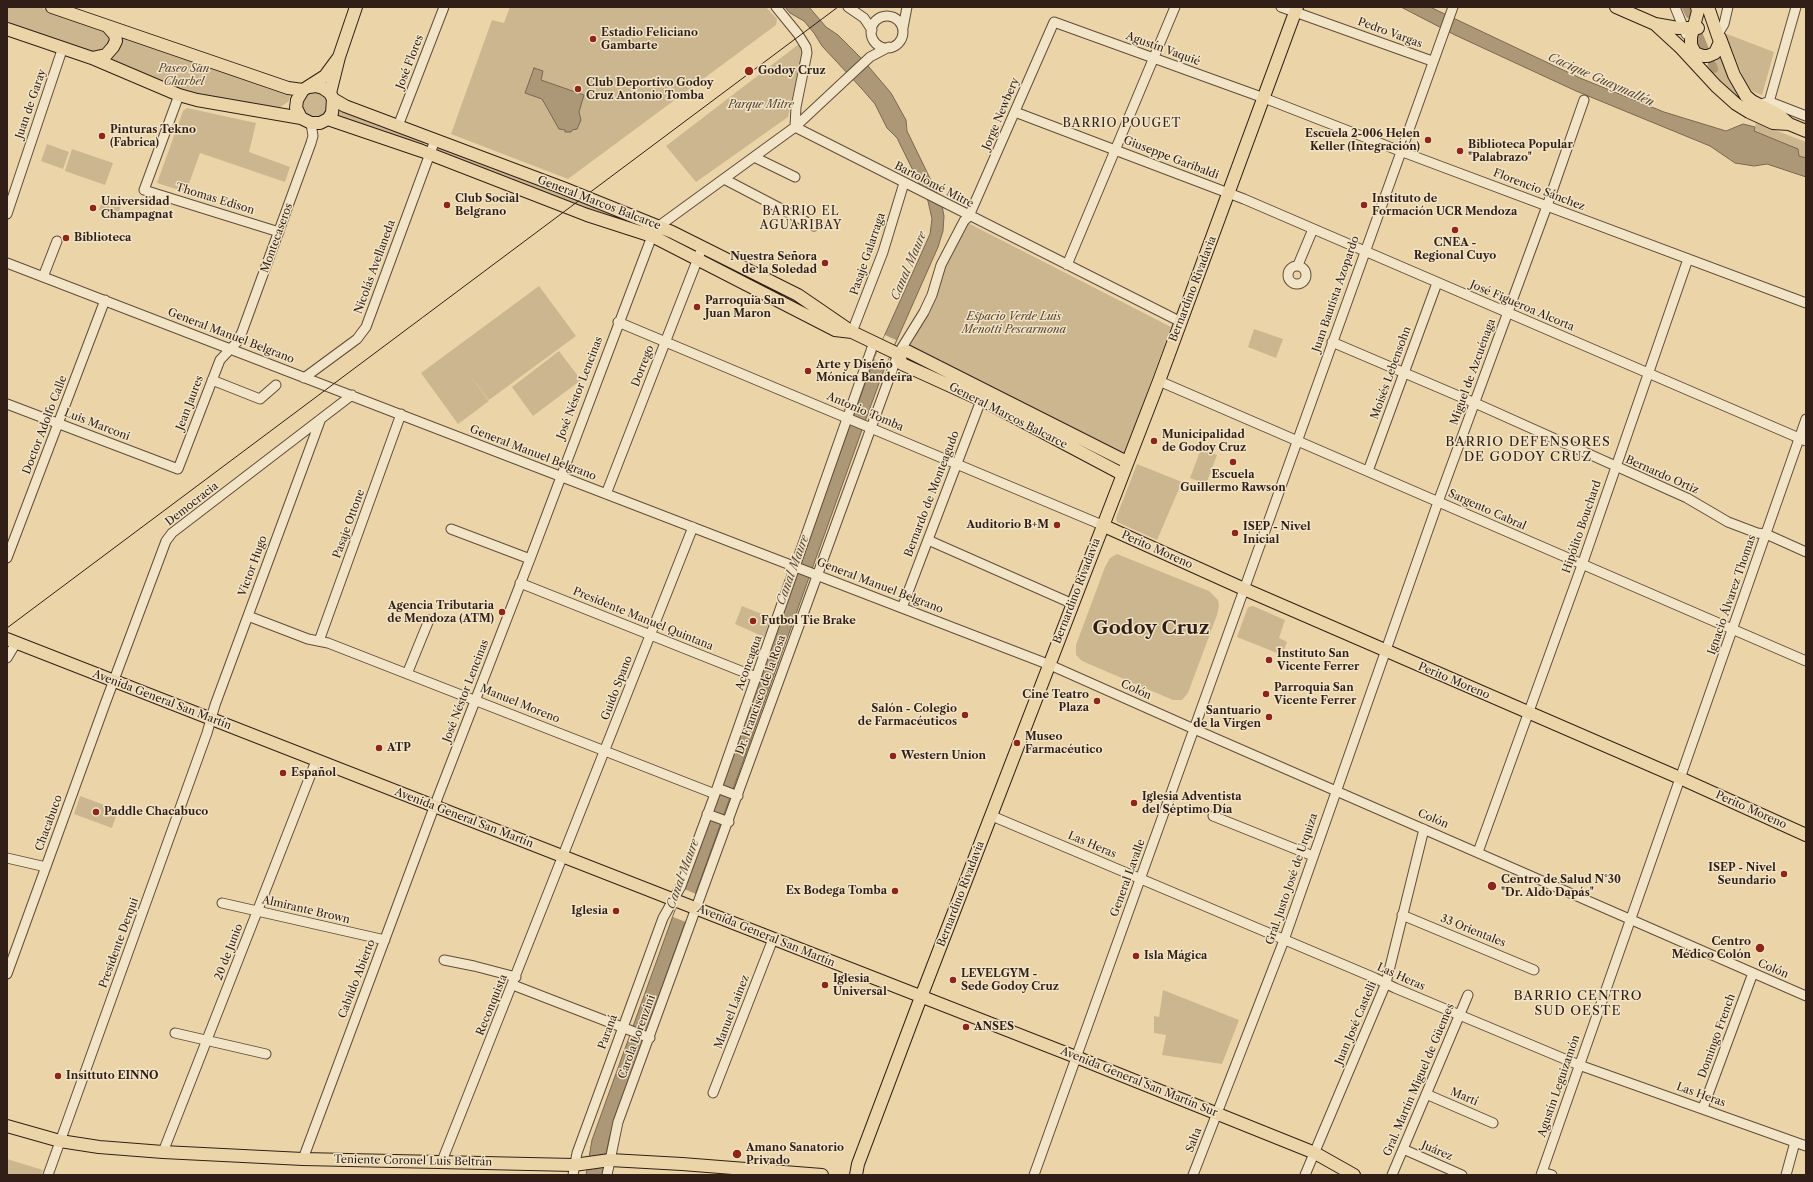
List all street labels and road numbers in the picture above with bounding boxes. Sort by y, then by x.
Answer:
street label: Pedro Vargas [1356,15,1424,51]
street label: Agustín Vaquié [1124,29,1202,69]
street label: José Flores [394,33,426,91]
street label: Juan de Garay [13,67,49,141]
street label: Jorge Newbery [980,76,1022,152]
street label: Giuseppe Garibaldi [1121,134,1221,182]
street label: Bartolomé Mitre [892,159,976,211]
street label: Florencio Sánchez [1491,166,1587,214]
street label: General Marcos Balcarce [536,173,662,233]
street label: Thomas Edison [174,181,256,217]
street label: Montecaseros [258,201,296,275]
street label: Pasaje Galarraga [848,211,888,297]
street label: Nicolás Avellaneda [352,218,398,316]
street label: Bernardino Rivadavia [1167,234,1219,344]
street label: Juan Bautista Azopardo [1310,234,1362,354]
street label: José Figueroa Alcorta [1468,278,1576,334]
street label: General Manuel Belgrano [166,306,296,366]
street label: Miguel de Azcuénaga [1448,317,1498,427]
street label: Moisés Lebensohn [1368,325,1414,421]
street label: José Néstor Lencinas [554,335,606,441]
street label: Dorrego [629,343,657,389]
street label: Doctor Adolfo Calle [20,374,70,476]
street label: Jean Jaures [174,374,206,432]
street label: General Marcos Balcarce [947,380,1069,452]
street label: Antonio Tomba [825,390,905,434]
street label: Luis Marconi [62,406,132,444]
street label: General Manuel Belgrano [468,423,598,483]
street label: Bernardo de Monteagudo [902,429,962,559]
street label: Bernardo Ortiz [1623,453,1701,497]
street label: Democracia [163,479,221,529]
street label: Hipólito Bouchard [1560,479,1604,575]
street label: Sargento Cabral [1446,487,1528,533]
street label: Pasaje Ottone [330,488,368,560]
street label: Perito Moreno [1119,528,1195,572]
street label: Ignacio Álvarez Thomas [1705,533,1759,657]
street label: Victor Hugo [236,534,270,598]
street label: Bernardino Rivadavia [1051,536,1103,646]
street label: General Manuel Belgrano [815,556,945,616]
street label: Presidente Manuel Quintana [571,585,715,653]
street label: Aconcagua [733,634,765,692]
street label: Dr. Francisco de la Rosa [733,634,789,756]
street label: José Néstor Lencinas [440,638,492,744]
street label: Guido Spano [599,654,635,722]
street label: Perito Moreno [1416,660,1492,702]
street label: Avenida General San Martín [91,667,233,733]
street label: Colón [1119,677,1153,703]
street label: Manuel Moreno [478,682,562,726]
street label: Avenida General San Martín [393,785,535,851]
street label: Perito Moreno [1713,788,1789,832]
street label: Chacabuco [33,793,65,853]
street label: Colón [1416,807,1450,831]
street label: Gral. Justo José de Urquiza [1263,811,1321,947]
street label: Las Heras [1066,829,1118,861]
street label: General Lavalle [1108,837,1148,919]
street label: Bernardino Rivadavia [935,839,987,949]
street label: Almirante Brown [261,893,351,927]
street label: Presidente Derqui [97,896,141,990]
street label: Avenida General San Martín [695,902,837,970]
street label: 33 Orientales [1438,912,1508,950]
street label: 20 de Junio [212,922,246,982]
street label: Cabildo Abierto [336,938,378,1020]
street label: Colón [1756,957,1790,981]
street label: Las Heras [1375,961,1427,993]
street label: Reconquista [474,973,510,1037]
street label: Manuel Lainez [712,973,752,1051]
street label: Juan José Castelli [1332,979,1380,1067]
street label: Domingo French [1696,992,1738,1080]
street label: Carola Lorenzini [616,993,658,1081]
street label: Gral. Martín Miguel de Güemes [1381,1002,1457,1158]
street label: Paraná [596,1013,620,1051]
street label: Agustín Leguizamón [1535,1033,1583,1139]
street label: Avenida General San Martín Sur [1059,1044,1219,1120]
street label: Las Heras [1675,1080,1727,1110]
street label: Martí [1448,1085,1480,1109]
street label: Salta [1183,1126,1205,1154]
street label: Juárez [1419,1139,1455,1163]
street label: Teniente Coronel Luis Beltrán [334,1153,492,1169]

